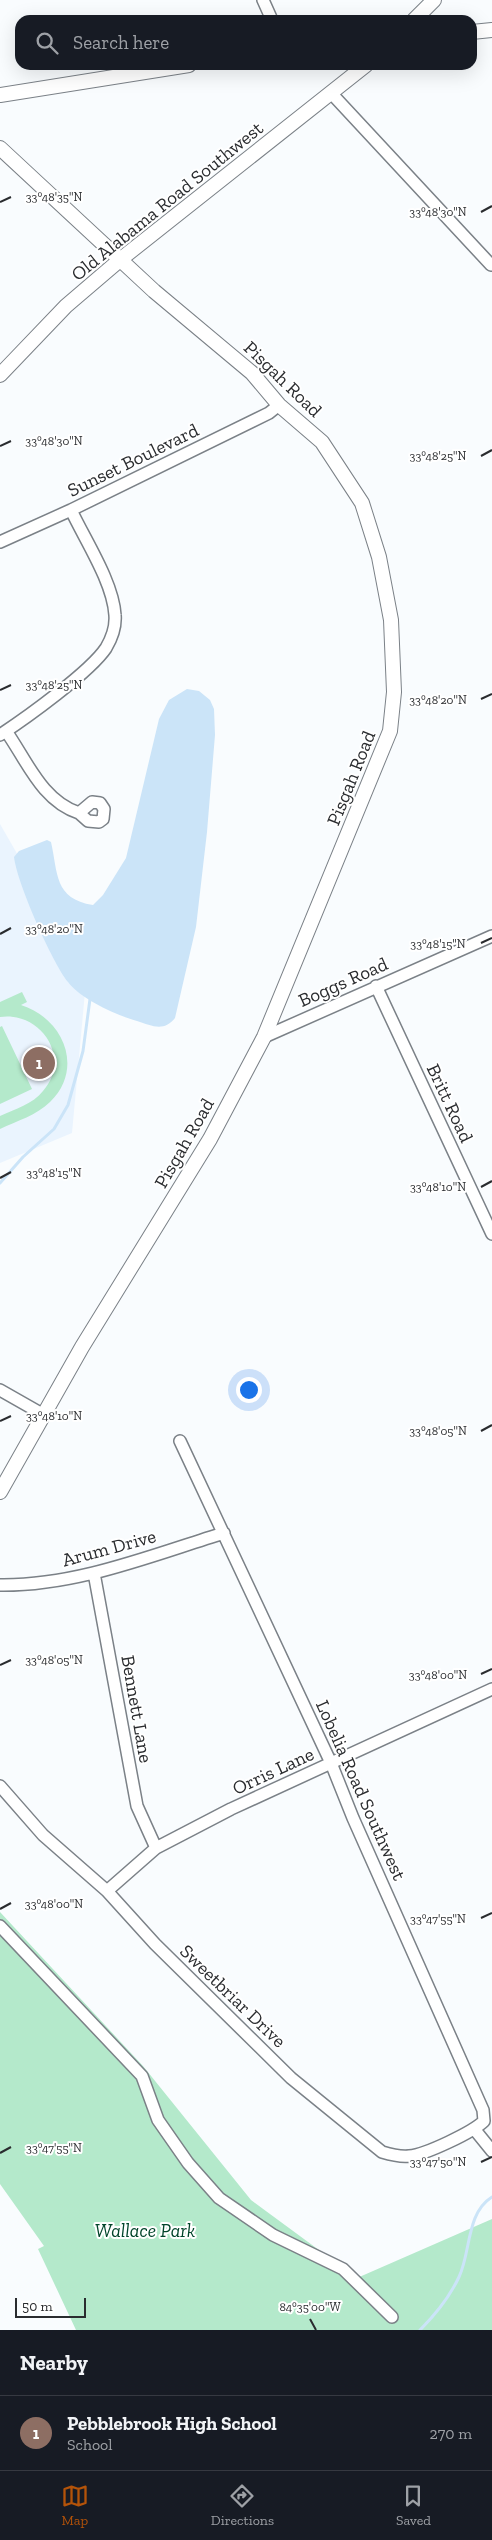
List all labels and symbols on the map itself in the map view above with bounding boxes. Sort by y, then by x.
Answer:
street label: Old Alabama Road Southwest [66,116,268,286]
text: 33°48'35"N [26,190,82,204]
text: 33°48'30"N [409,205,467,219]
street label: Pisgah Road [239,336,327,422]
street label: Sunset Boulevard [64,418,203,502]
text: 33°48'30"N [25,434,83,448]
text: 33°48'25"N [410,449,467,463]
text: 33°48'25"N [26,678,83,692]
text: 33°48'20"N [409,693,467,707]
street label: Pisgah Road [322,727,381,829]
text: 33°48'20"N [25,922,83,936]
text: 33°48'15"N [410,937,466,951]
street label: Boggs Road [295,952,392,1012]
pin: 1 [23,1044,55,1082]
street label: Britt Road [422,1060,478,1146]
street label: Pisgah Road [149,1094,219,1192]
text: 33°48'15"N [26,1166,82,1180]
text: 33°48'10"N [410,1180,466,1194]
your location [236,1377,262,1403]
text: 33°48'10"N [26,1409,82,1423]
text: 33°48'05"N [409,1424,467,1438]
street label: Arum Drive [59,1524,159,1572]
text: 33°48'05"N [25,1653,83,1667]
street label: Bennett Lane [116,1653,158,1765]
text: 33°48'00"N [409,1668,467,1682]
street label: Lobelia Road Southwest [311,1696,411,1884]
street label: Orris Lane [229,1742,317,1800]
text: 33°48'00"N [25,1897,83,1911]
text: 33°47'55"N [410,1912,466,1926]
street label: Sweetbriar Drive [175,1940,291,2052]
text: 33°47'55"N [26,2141,82,2155]
text: 33°47'50"N [410,2155,466,2169]
park label: Wallace Park [95,2219,195,2242]
scale bar [15,2295,86,2318]
text: 84°35'00"W [279,2300,341,2314]

